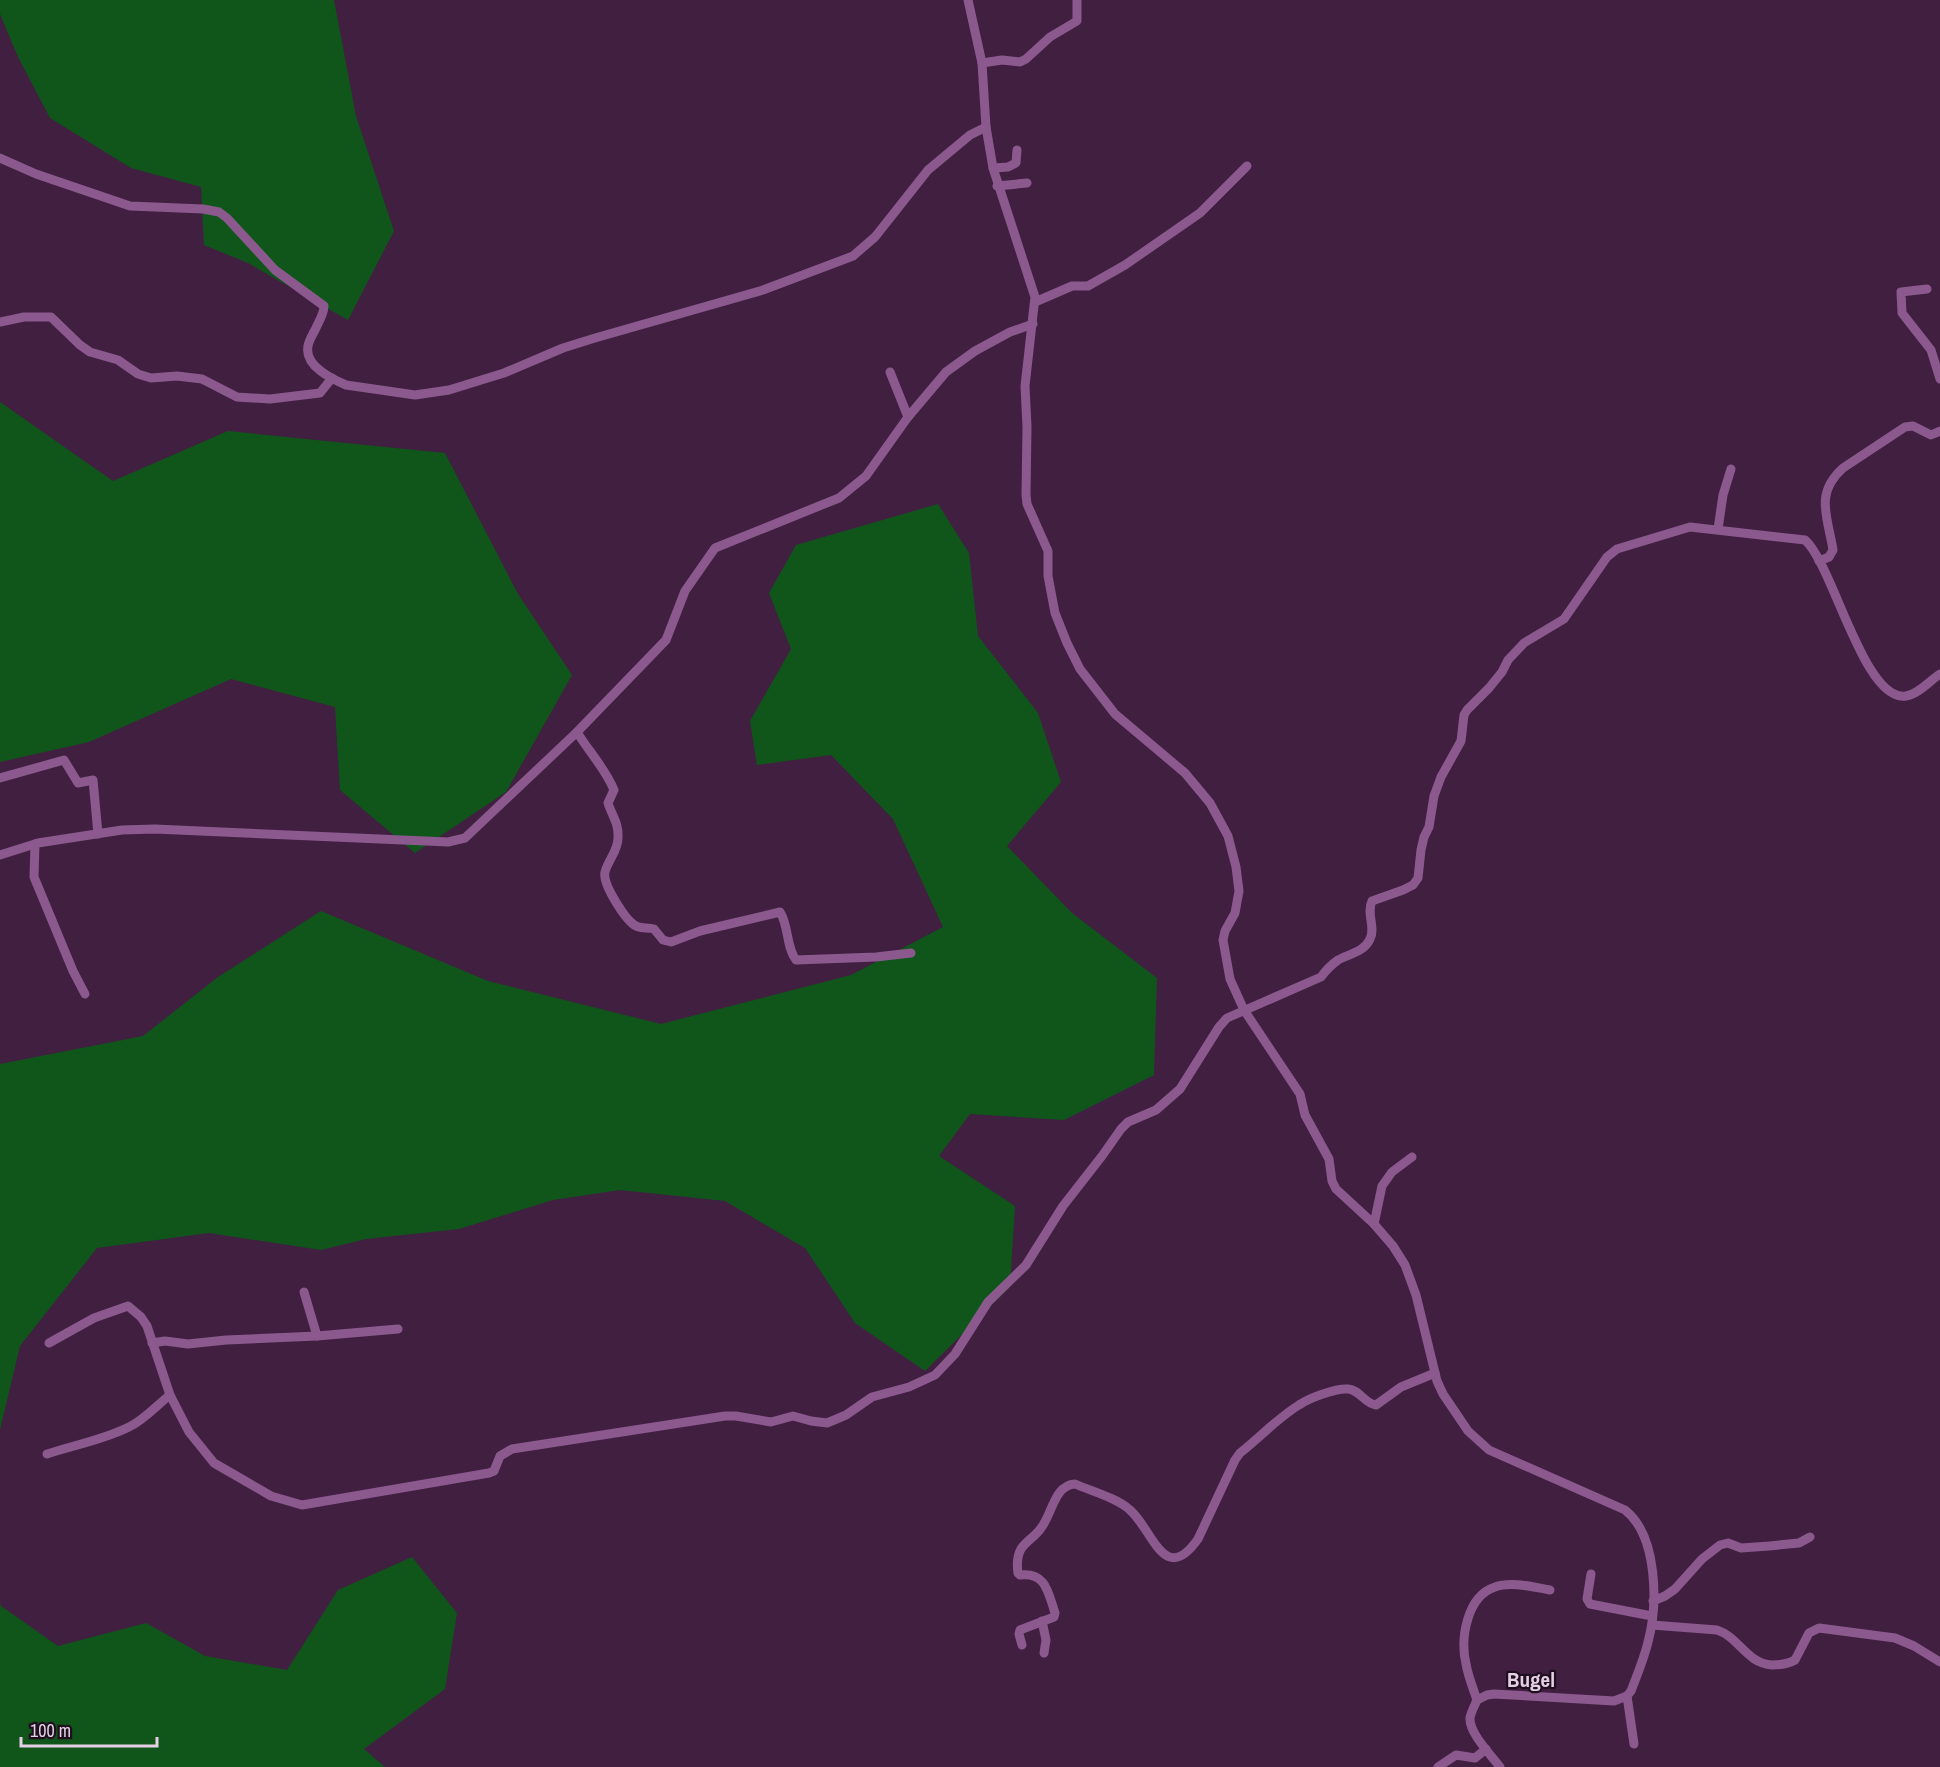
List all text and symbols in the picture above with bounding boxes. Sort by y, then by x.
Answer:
district label: Bugel [1507,1665,1555,1694]
scale bar [21,1710,158,1748]
text: 100 m [30,1718,71,1743]

